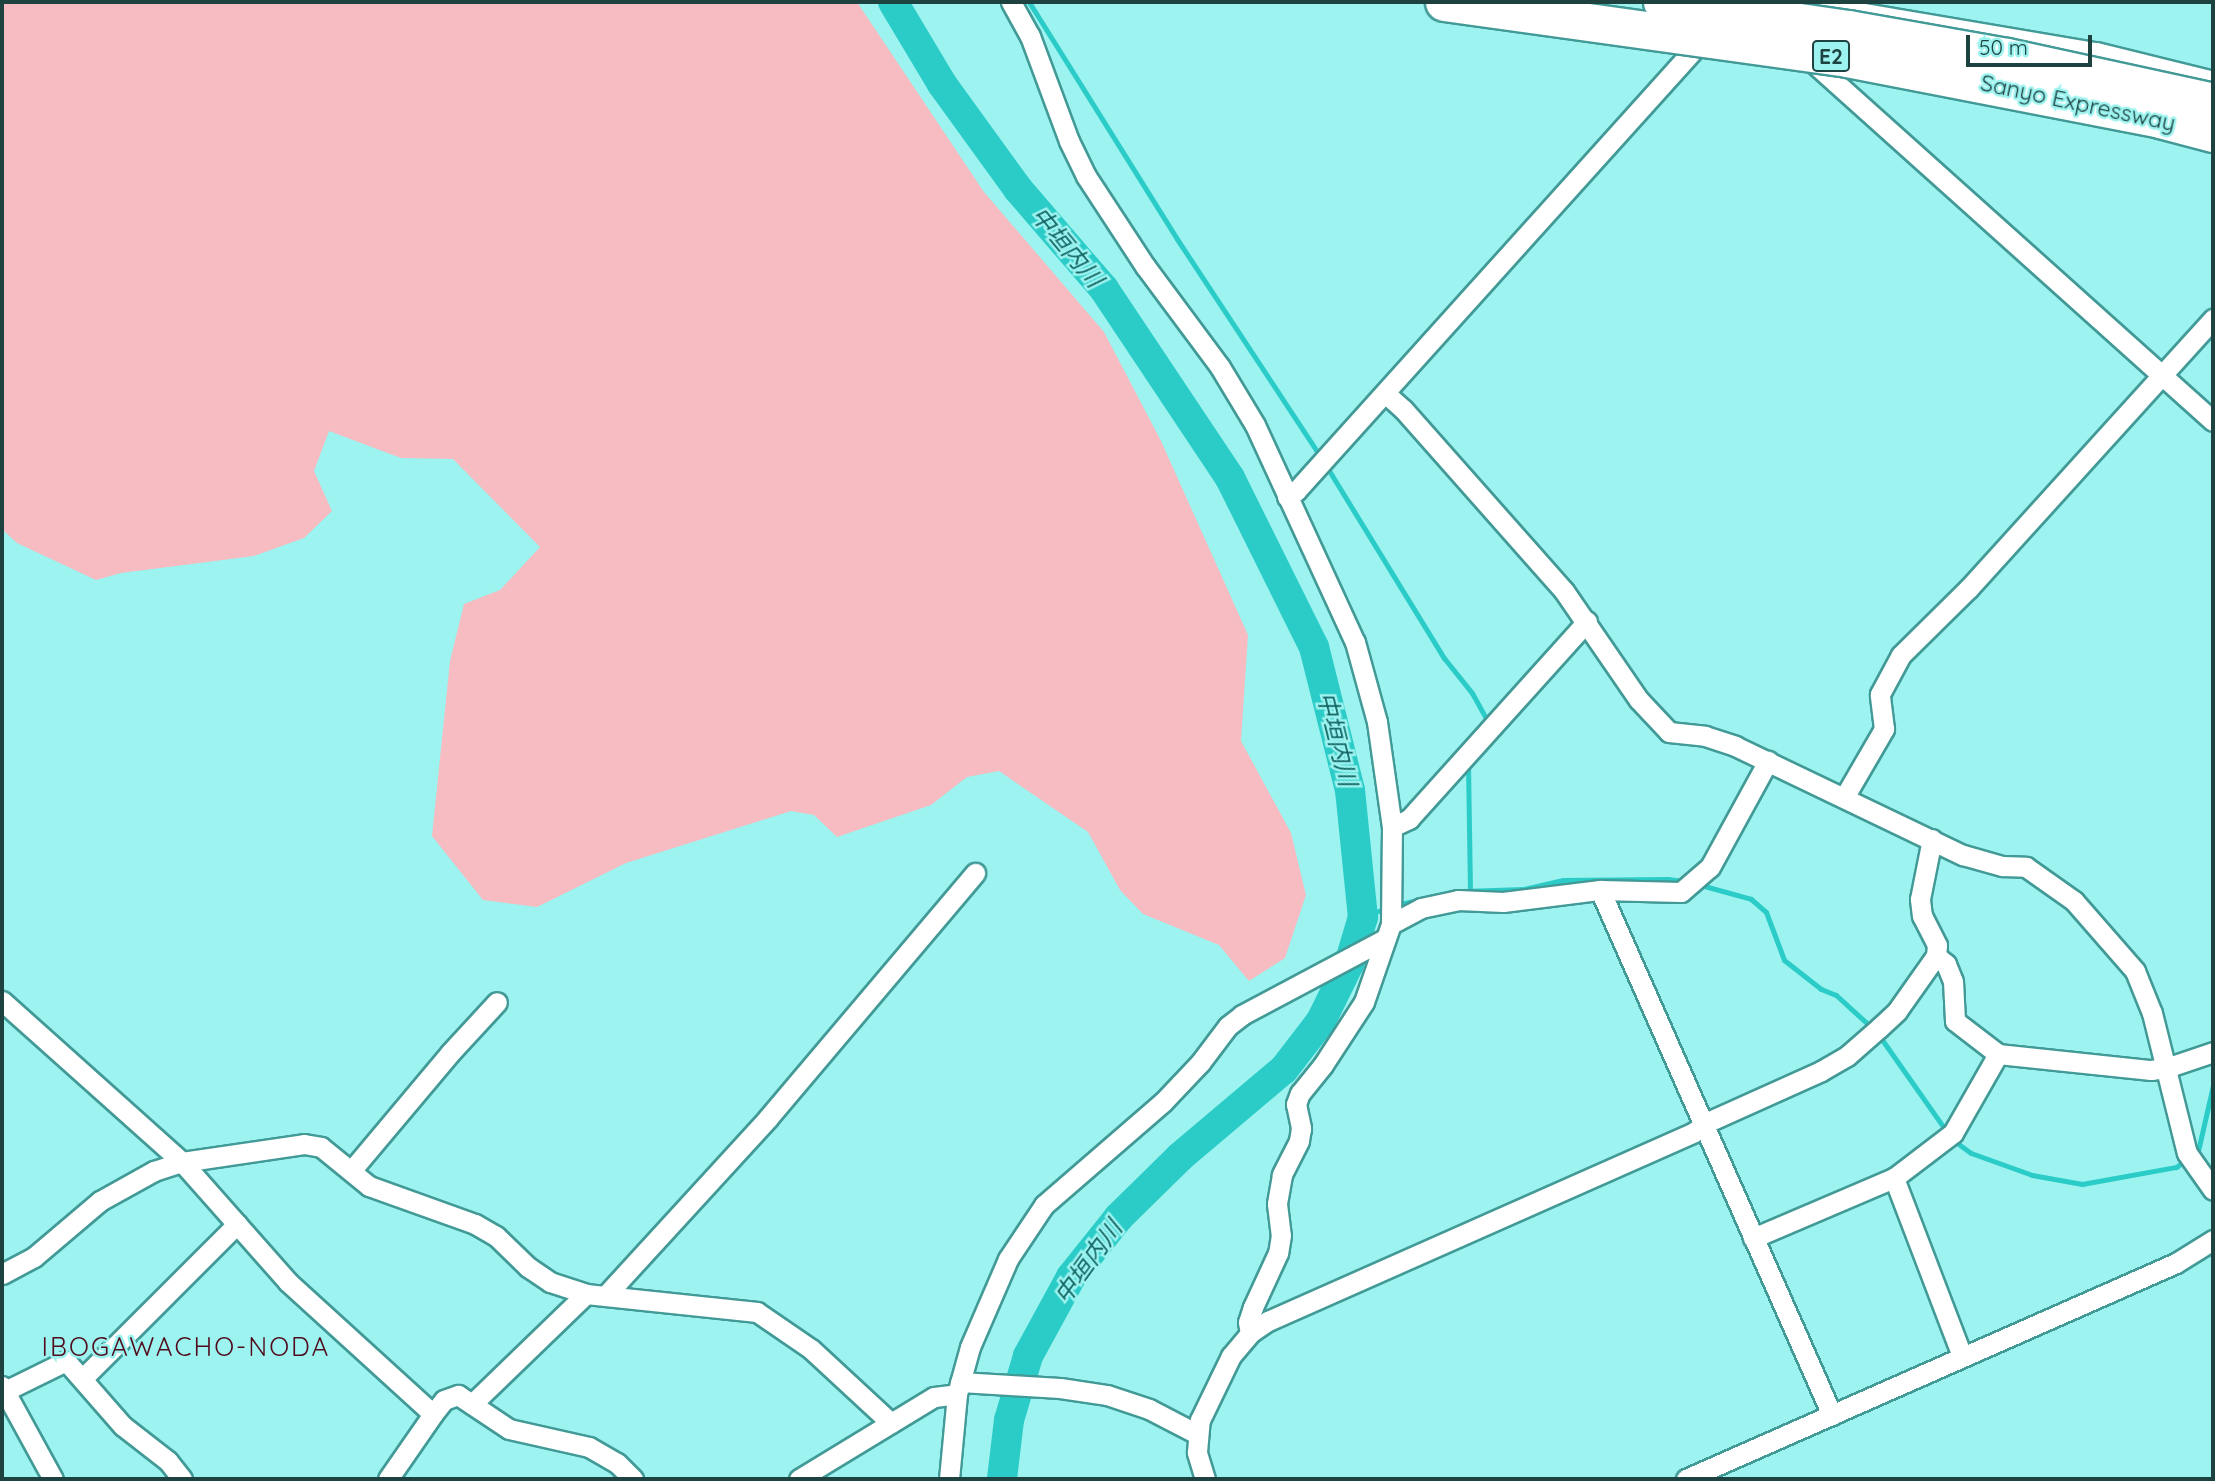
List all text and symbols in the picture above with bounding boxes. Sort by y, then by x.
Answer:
scale bar [1970,21,2096,65]
text: 50 m [1979,34,2028,60]
road number: E2 [1812,38,1850,74]
street label: Sanyo Expressway [1978,69,2178,137]
water label: 中垣内川 [1025,201,1109,293]
water label: 中垣内川 [1311,689,1363,789]
water label: 中垣内川 [1048,1215,1128,1309]
district label: IBOGAWACHO-NODA [43,1331,329,1363]

